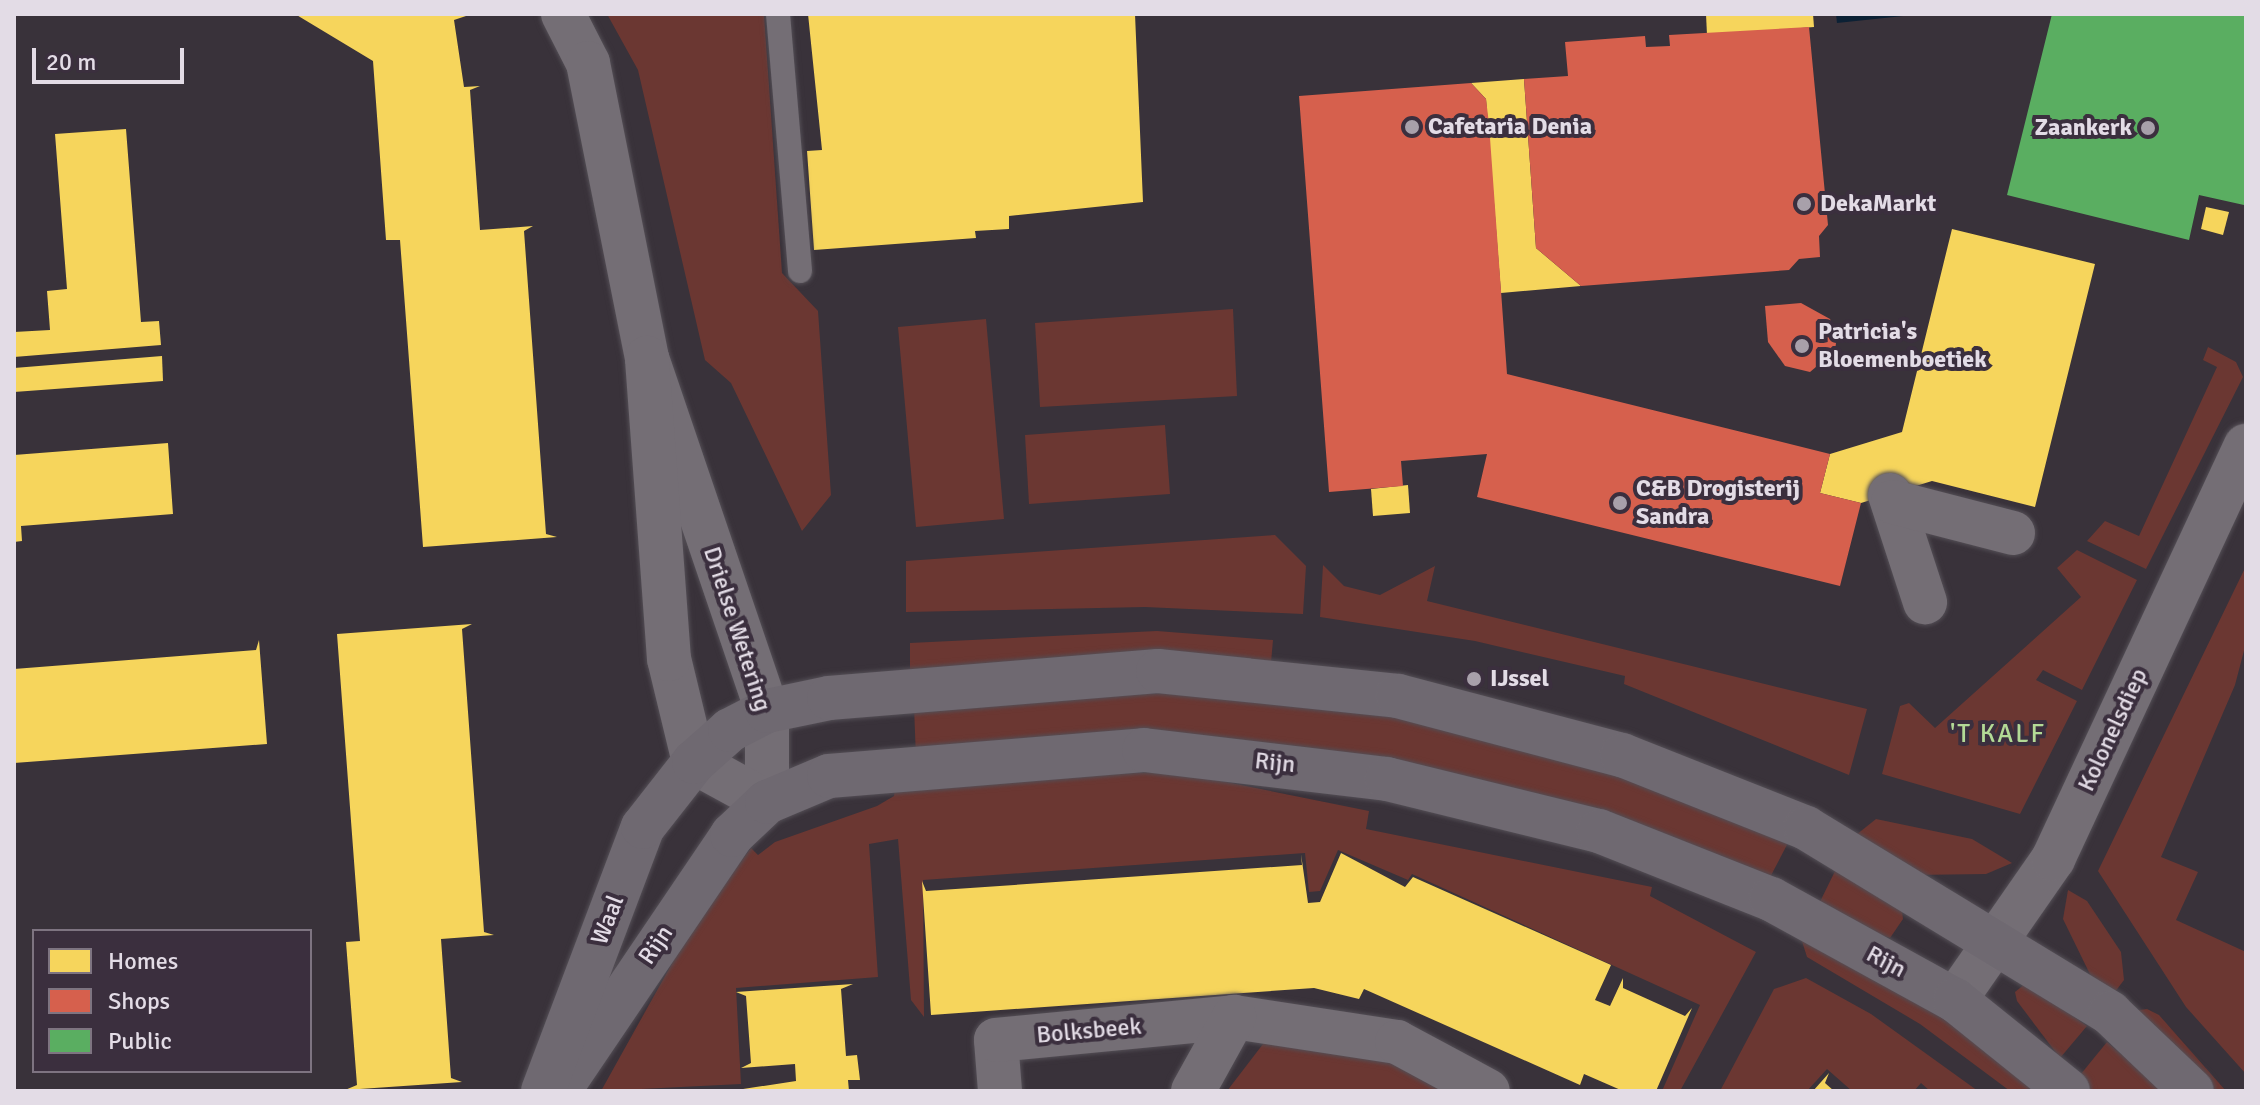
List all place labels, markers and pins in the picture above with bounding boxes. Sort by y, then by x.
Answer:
place label: Cafetaria Denia [1428,113,1592,141]
place label: Zaankerk [2034,114,2132,142]
marker: Cafetaria Denia [1403,118,1421,136]
marker: Zaankerk [2139,119,2157,137]
place label: DekaMarkt [1820,190,1936,218]
marker: DekaMarkt [1795,195,1813,213]
place label: Patricia's Bloemenboetiek [1818,318,1987,374]
marker: Patricia's Bloemenboetiek [1793,337,1811,355]
place label: C&B Drogisterij Sandra [1636,475,1800,531]
marker: C&B Drogisterij Sandra [1611,494,1629,512]
place label: IJssel [1490,665,1549,693]
marker: IJssel [1465,670,1483,688]

